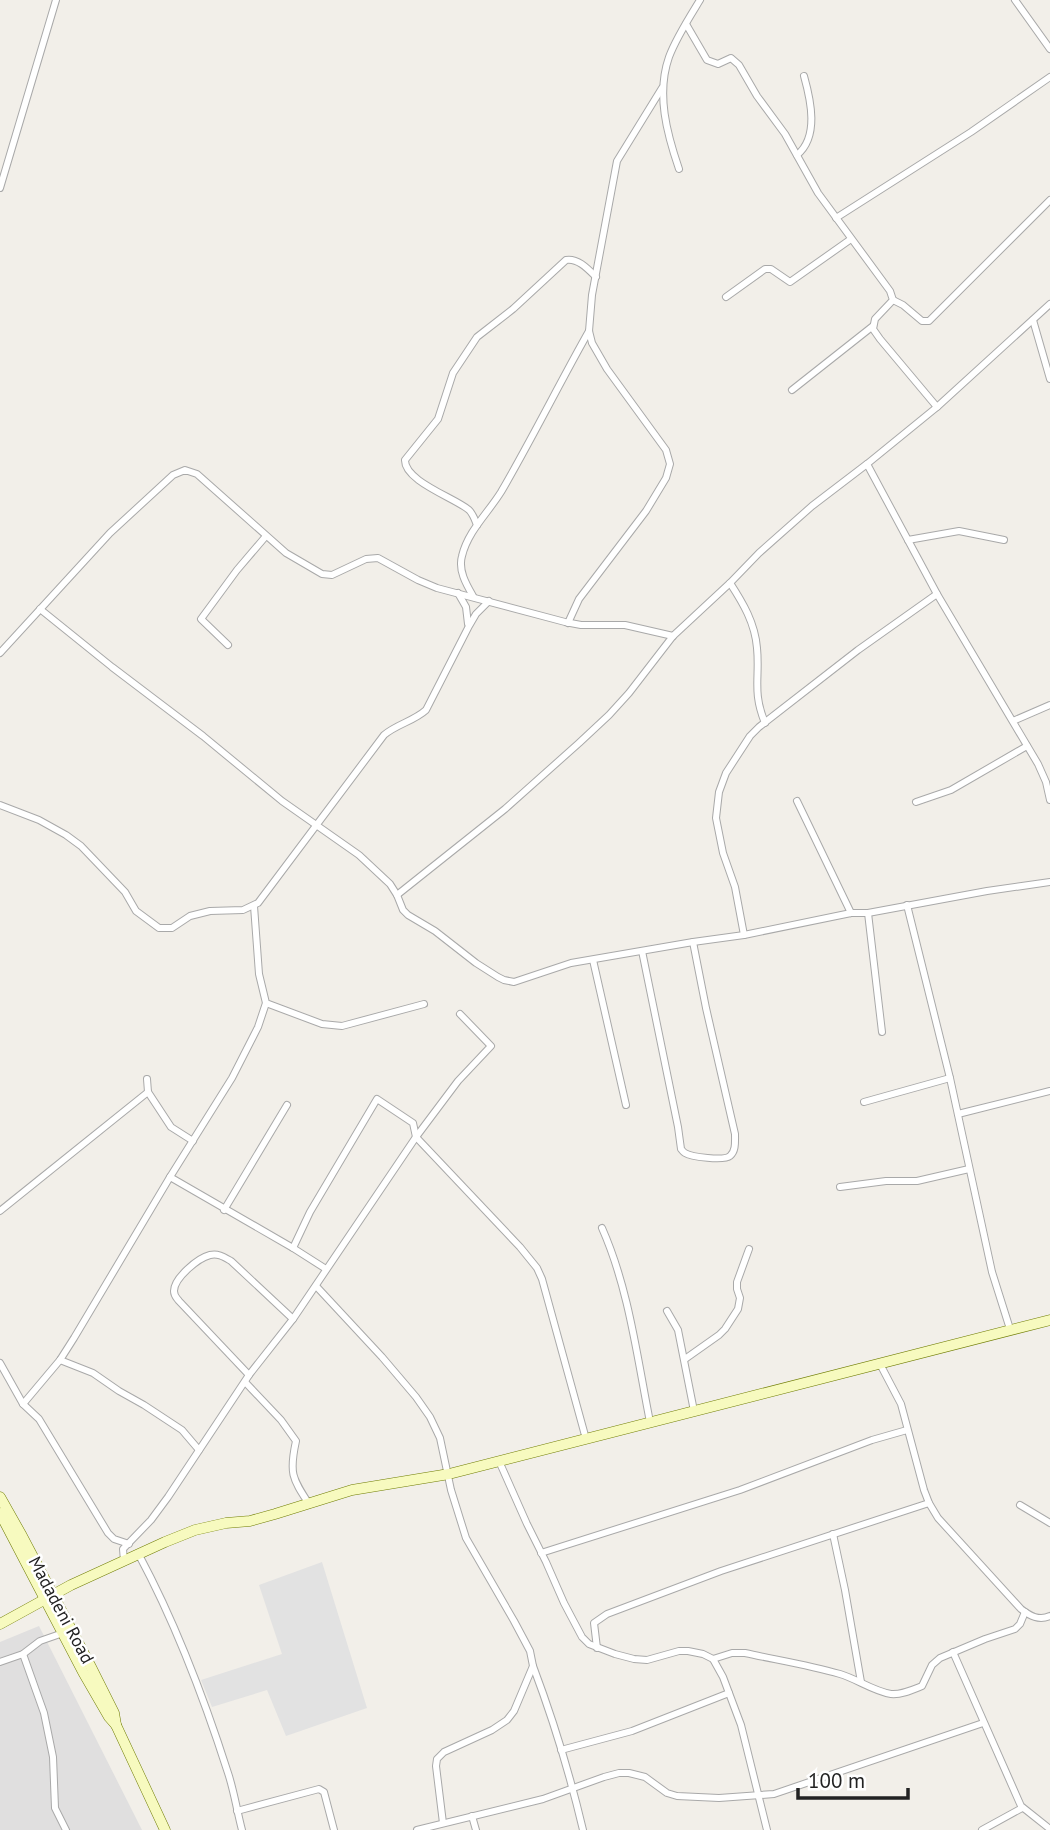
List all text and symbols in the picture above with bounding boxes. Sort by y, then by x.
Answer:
street label: Madadeni Road [24,1552,99,1667]
scale bar [798,1756,908,1800]
text: 100 m [808,1767,865,1794]

